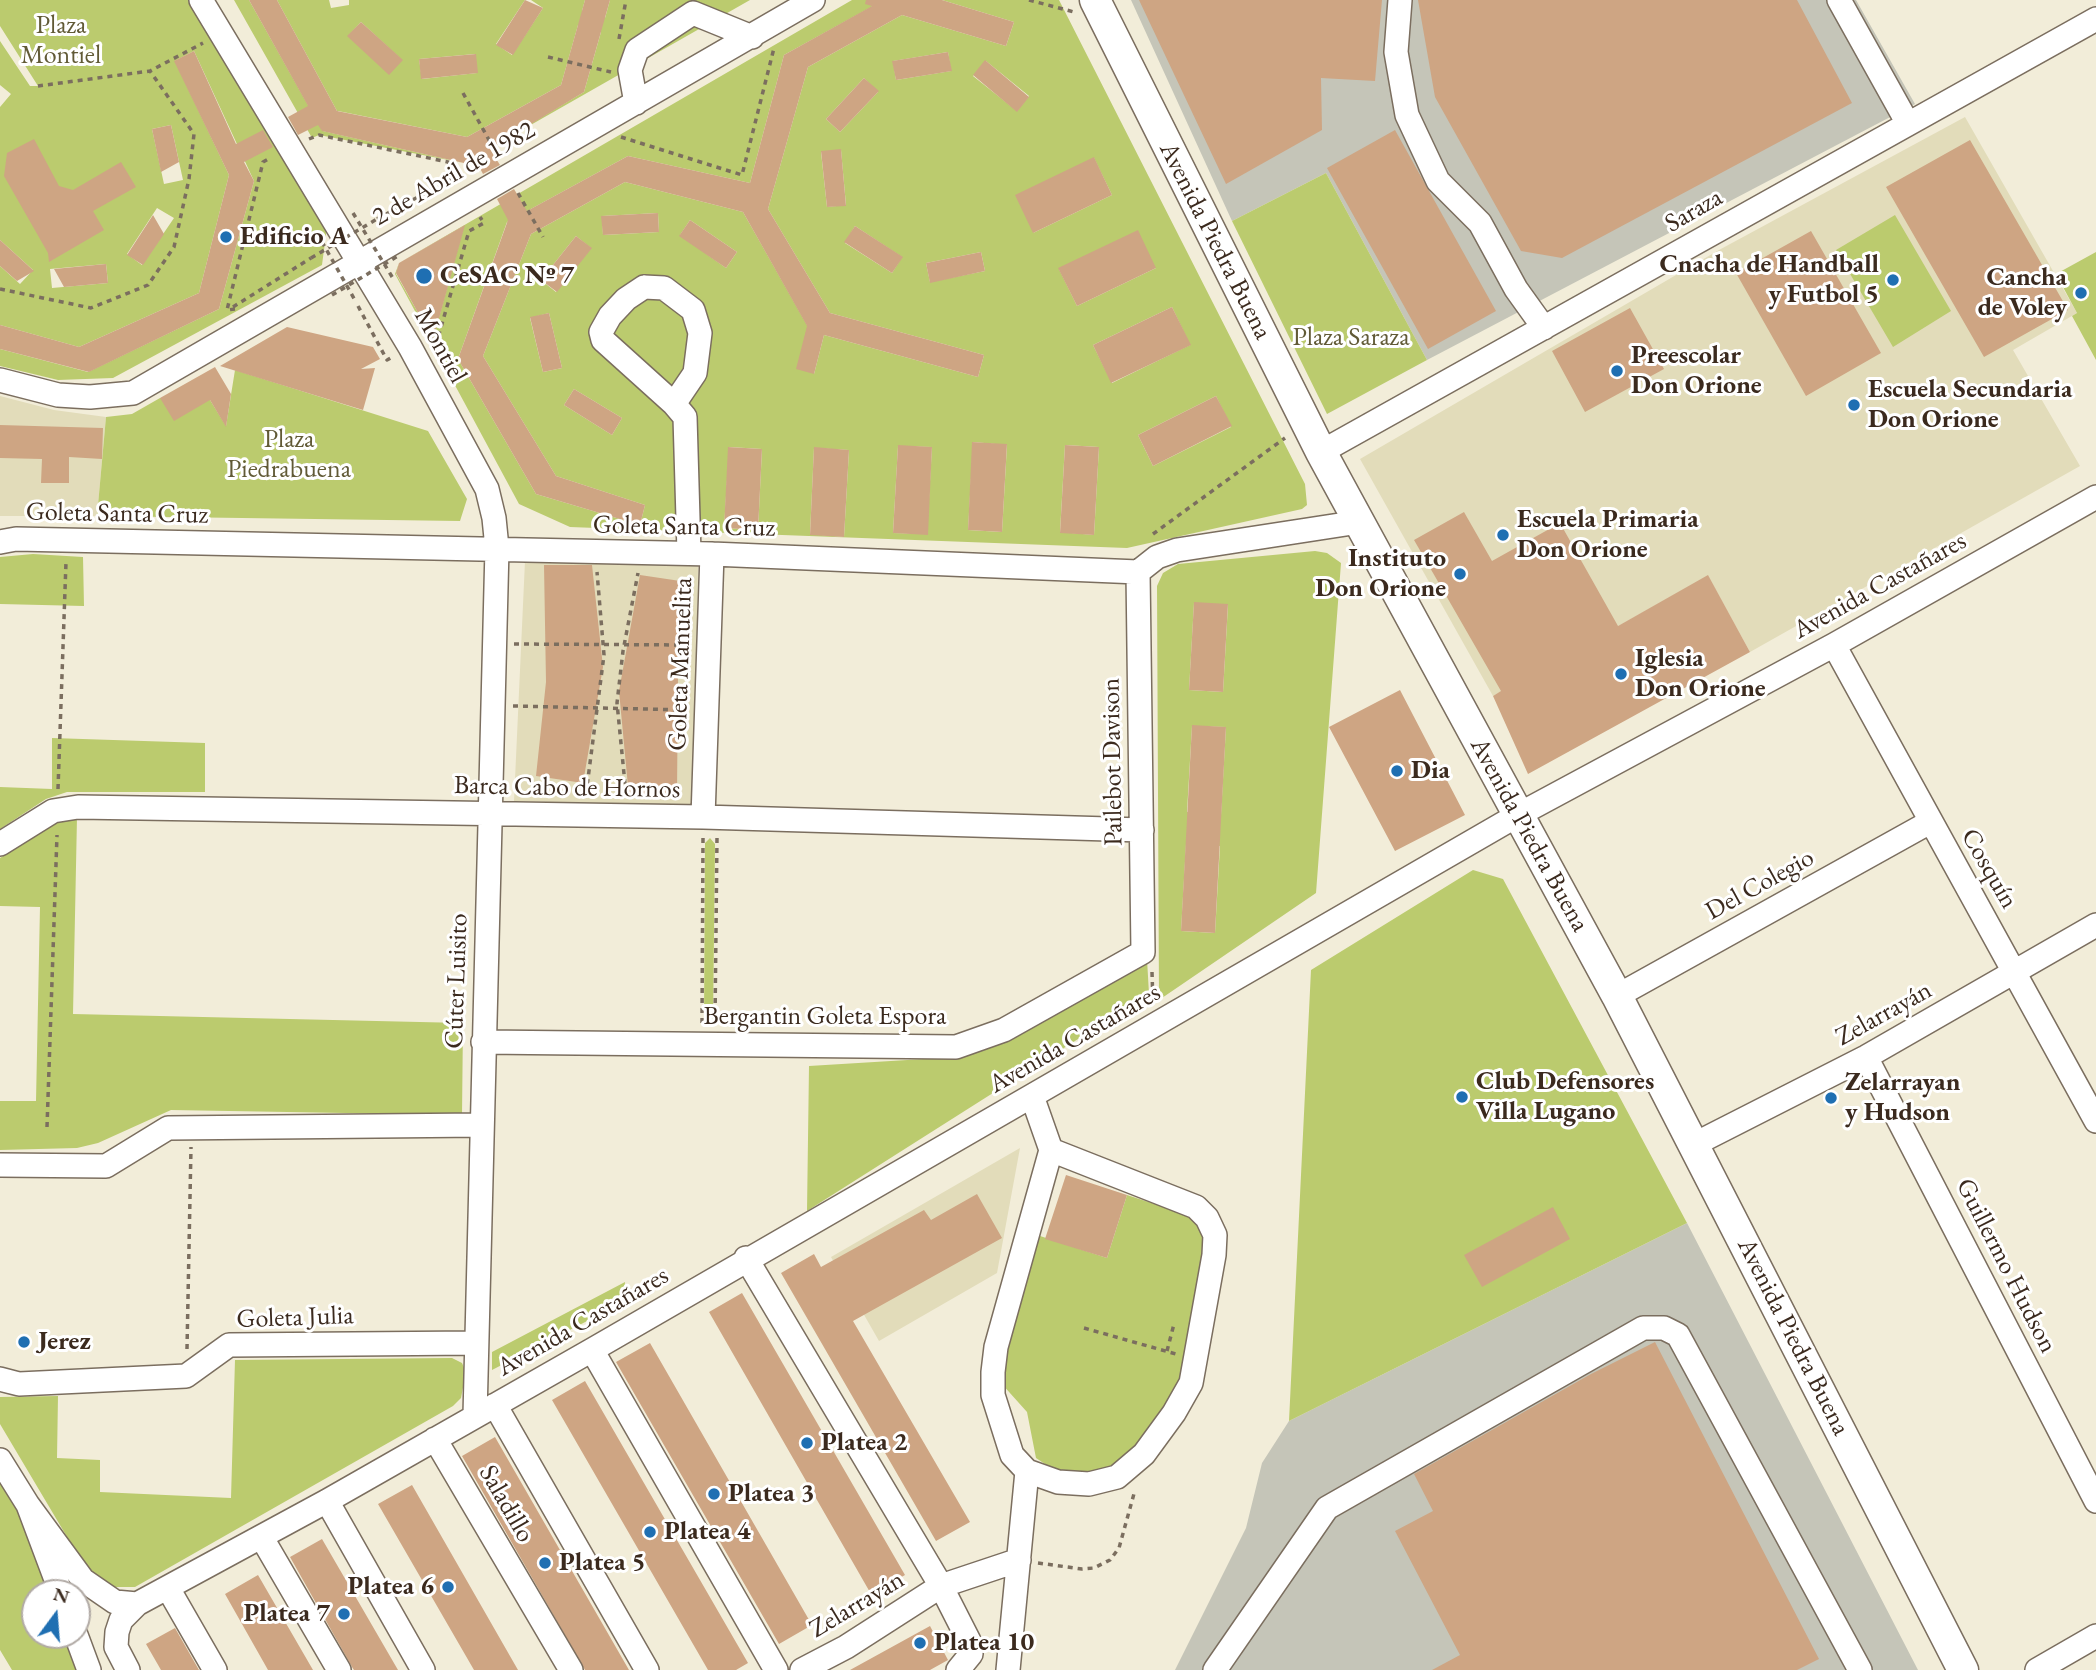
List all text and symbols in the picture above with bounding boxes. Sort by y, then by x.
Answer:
park label: Plaza Montiel [21,10,101,72]
street label: 2 de Abril de 1982 [367,115,541,233]
street label: Avenida Piedra Buena [1152,137,1278,345]
street label: Saraza [1660,182,1728,240]
place label: Edificio A [240,221,349,253]
marker: Edificio A [218,229,234,245]
place label: Cnacha de Handball y Futbol 5 [1659,249,1879,310]
place label: CeSAC Nº 7 [440,260,574,292]
place label: Cancha de Voley [1978,262,2067,324]
marker: CeSAC Nº 7 [414,266,434,286]
marker: Cnacha de Handball y Futbol 5 [1885,272,1901,288]
marker: Cancha de Voley [2073,285,2089,301]
street label: Montiel [407,303,473,389]
park label: Plaza Saraza [1293,322,1409,354]
place label: Preescolar Don Orione [1631,340,1762,402]
marker: Preescolar Don Orione [1609,363,1625,379]
place label: Escuela Secundaria Don Orione [1868,374,2072,436]
marker: Escuela Secundaria Don Orione [1846,397,1862,413]
park label: Plaza Piedrabuena [227,424,351,486]
street label: Goleta Santa Cruz [26,497,208,531]
place label: Escuela Primaria Don Orione [1517,504,1699,566]
street label: Goleta Santa Cruz [593,510,775,544]
street label: Avenida Castañares [1788,526,1972,646]
marker: Escuela Primaria Don Orione [1495,527,1511,543]
place label: Instituto Don Orione [1315,543,1446,604]
marker: Instituto Don Orione [1452,566,1468,582]
street label: Goleta Manuelita [662,577,700,751]
place label: Iglesia Don Orione [1635,643,1766,704]
marker: Iglesia Don Orione [1613,666,1629,682]
street label: Pailebot Davison [1096,678,1130,846]
street label: Avenida Piedra Buena [1463,732,1595,938]
place label: Dia [1411,755,1450,787]
marker: Dia [1389,763,1405,779]
street label: Barca Cabo de Hornos [454,770,680,806]
street label: Cosquín [1954,823,2024,915]
street label: Del Colegio [1700,842,1820,928]
street label: Cúter Luisito [439,913,475,1049]
street label: Zelarrayán [1831,975,1937,1053]
street label: Avenida Castañares [984,977,1166,1101]
street label: Bergantin Goleta Espora [704,1001,946,1033]
place label: Club Defensores Villa Lugano [1476,1066,1654,1128]
place label: Zelarrayan y Hudson [1845,1067,1960,1128]
marker: Club Defensores Villa Lugano [1454,1089,1470,1105]
marker: Zelarrayan y Hudson [1823,1090,1839,1106]
street label: Guillermo Hudson [1949,1174,2063,1358]
street label: Avenida Piedra Buena [1730,1233,1856,1441]
street label: Avenida Castañares [492,1260,674,1384]
street label: Goleta Julia [236,1300,354,1336]
place label: Jerez [38,1326,91,1358]
marker: Jerez [16,1334,32,1350]
place label: Platea 2 [821,1427,907,1459]
marker: Platea 2 [799,1435,815,1451]
street label: Saladillo [472,1460,540,1548]
place label: Platea 3 [728,1478,814,1510]
marker: Platea 3 [706,1486,722,1502]
place label: Platea 4 [664,1516,750,1548]
marker: Platea 4 [642,1524,658,1540]
place label: Platea 5 [559,1547,645,1579]
marker: Platea 5 [537,1555,553,1571]
street label: Zelarrayán [804,1565,910,1645]
place label: Platea 6 [348,1571,434,1603]
north arrow [21,1579,91,1649]
marker: Platea 6 [440,1579,456,1595]
text: N [51,1581,72,1609]
place label: Platea 7 [244,1598,330,1630]
marker: Platea 7 [336,1606,352,1622]
place label: Platea 10 [934,1627,1034,1659]
marker: Platea 10 [912,1635,928,1651]

